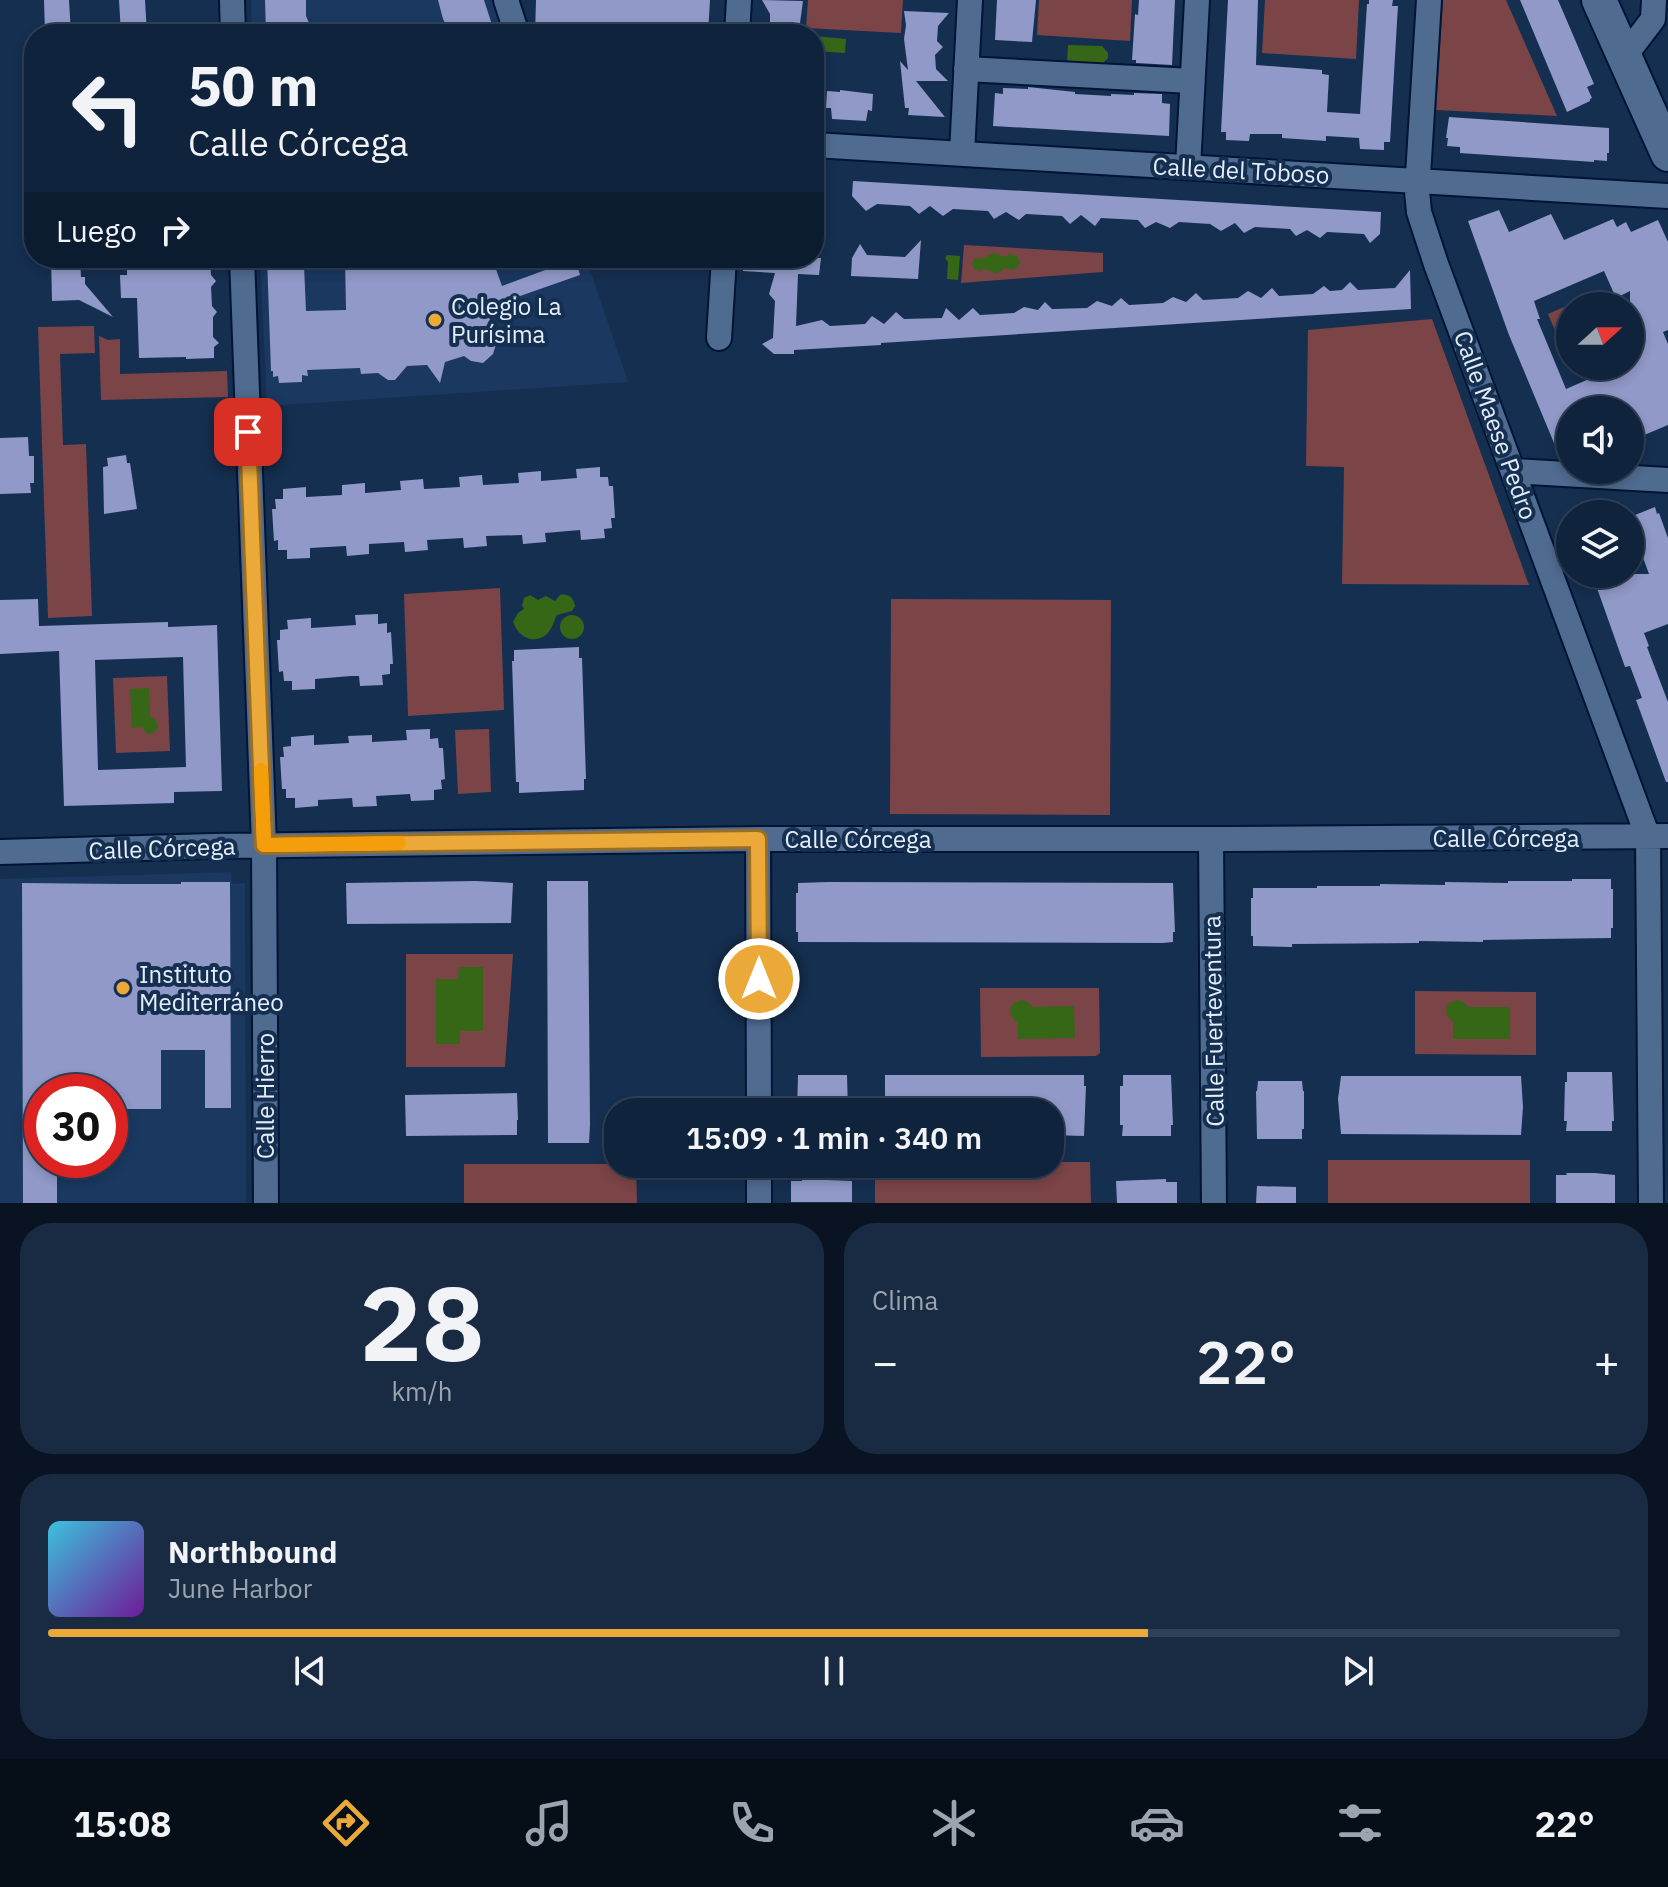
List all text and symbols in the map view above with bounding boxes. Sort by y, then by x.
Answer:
text: 50 m [188,49,318,121]
icon: left [56,56,160,160]
text: Calle Córcega [188,119,409,166]
street label: Calle del Toboso [1152,149,1330,191]
icon: right [153,208,197,252]
text: Luego [56,211,137,250]
place label: Colegio La Purísima [451,290,562,350]
north arrow [1556,292,1644,380]
map controls [1556,292,1644,588]
marker: Colegio La Purísima [426,311,444,329]
street label: Calle Maese Pedro [1447,326,1545,524]
button: sound [1556,396,1644,484]
pin [214,398,282,466]
icon: arrive [226,410,270,454]
button: layers [1556,500,1644,588]
street label: Calle Córcega [1432,822,1580,854]
street label: Calle Córcega [784,823,932,855]
street label: Calle Córcega [88,829,236,867]
street label: Calle Fuerteventura [1195,915,1231,1127]
position arrow [717,937,801,1021]
place label: Instituto Mediterráneo [139,958,284,1018]
marker: Instituto Mediterráneo [114,979,132,997]
street label: Calle Hierro [249,1033,281,1159]
speed limit sign: 30 [24,1074,128,1178]
text: 15:09 · 1 min · 340 m [686,1118,982,1157]
text: 28 [360,1254,484,1390]
text: Clima [872,1283,938,1317]
text: 22° [1196,1322,1296,1401]
text: − [872,1333,898,1390]
text: + [1594,1333,1620,1390]
text: km/h [391,1374,453,1408]
text: Northbound [168,1532,337,1571]
text: June Harbor [168,1571,312,1605]
icon: previous [288,1649,332,1693]
icon: pause [812,1649,856,1693]
icon: next [1336,1649,1380,1693]
icon: directions [318,1795,374,1851]
icon: music [521,1795,577,1851]
icon: phone [724,1795,780,1851]
icon: climate [926,1795,982,1851]
icon: car [1129,1795,1185,1851]
icon: filters [1332,1795,1388,1851]
text: 15:08 [73,1800,172,1847]
text: 22° [1534,1800,1595,1847]

